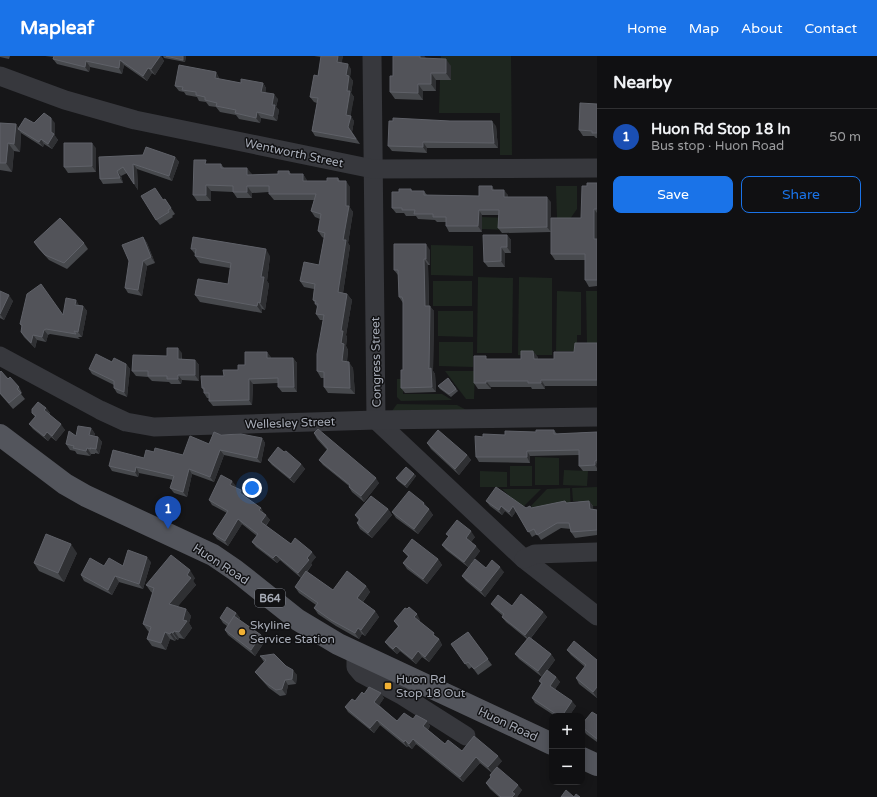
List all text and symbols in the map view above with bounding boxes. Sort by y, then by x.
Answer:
text: Mapleaf [20,17,94,39]
text: Home [627,20,667,37]
text: Map [689,20,719,37]
text: About [741,20,783,37]
text: Contact [805,20,857,37]
text: Nearby [613,72,672,93]
text: Huon Rd Stop 18 In [651,120,791,138]
text: 1 [622,129,630,145]
text: 50 m [829,129,861,145]
street label: Wentworth Street [243,136,345,170]
text: Bus stop · Huon Road [651,138,784,154]
button: Save [613,176,733,213]
button: Share [741,176,861,213]
street label: Congress Street [368,316,384,407]
street label: Wellesley Street [245,414,336,432]
your location [242,478,262,498]
pin: 1 [155,496,181,529]
street label: Huon Road [190,541,252,587]
road number: B64 [255,589,285,607]
place label: Skyline Service Station [250,618,335,646]
marker: Skyline Service Station [237,627,247,637]
place label: Huon Rd Stop 18 Out [396,672,466,700]
marker: Huon Rd Stop 18 Out [383,681,393,691]
street label: Huon Road [476,704,540,744]
map controls [549,713,585,785]
button: + [549,713,585,749]
button: − [549,749,585,785]

